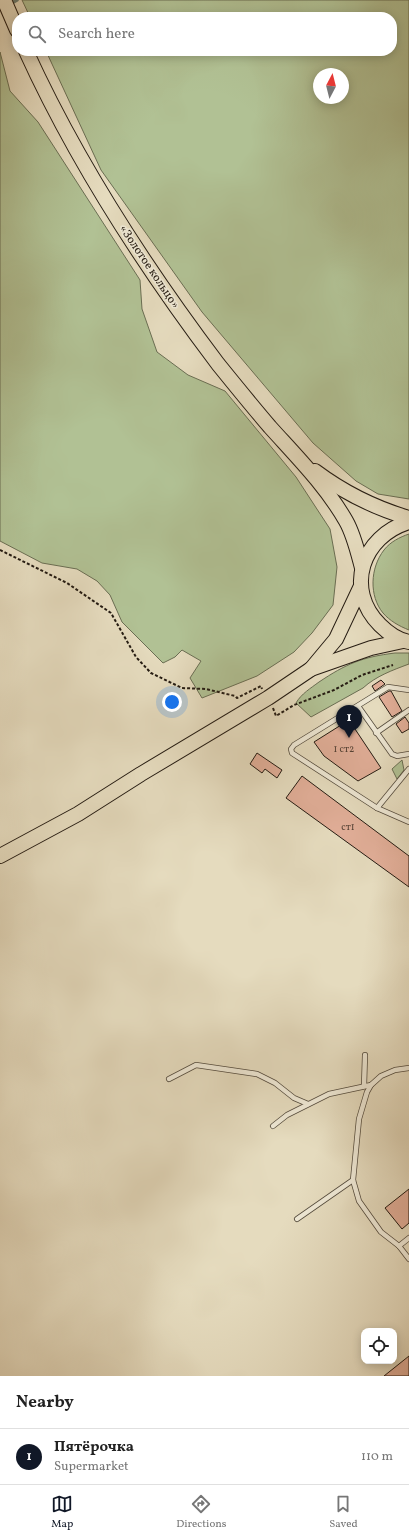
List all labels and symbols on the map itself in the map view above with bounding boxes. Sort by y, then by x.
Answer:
north arrow [313,68,349,104]
street label: «Золотое кольцо» [115,222,183,312]
your location [162,692,182,712]
pin: 1 [336,705,362,738]
house number: 1 ст2 [334,742,354,756]
house number: ст1 [341,820,355,834]

